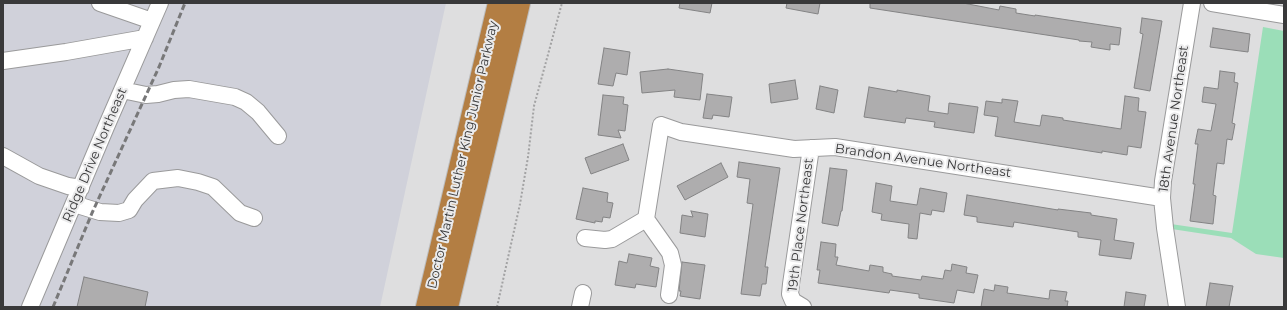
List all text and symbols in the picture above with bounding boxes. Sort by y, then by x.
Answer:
street label: Doctor Martin Luther King Junior Parkway [425,20,501,290]
street label: 18th Avenue Northeast [1156,45,1192,193]
street label: Ridge Drive Northeast [60,85,130,225]
street label: Brandon Avenue Northeast [834,141,1012,181]
street label: 19th Place Northeast [785,157,817,293]

